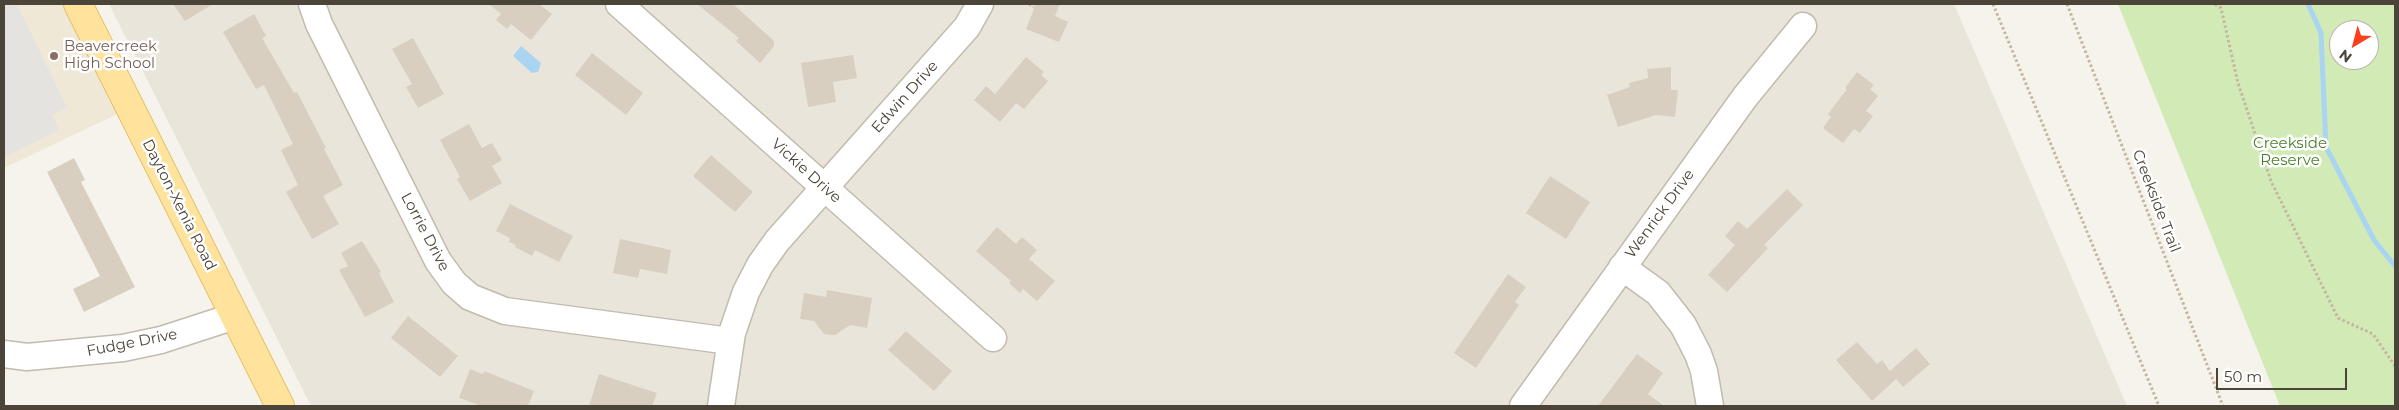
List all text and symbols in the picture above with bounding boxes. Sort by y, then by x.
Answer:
north arrow [2329,20,2379,70]
place label: Beavercreek High School [64,38,157,73]
text: N [2336,46,2356,67]
marker: Beavercreek High School [48,50,60,62]
street label: Edwin Drive [868,57,942,137]
street label: Vickie Drive [767,135,845,207]
park label: Creekside Reserve [2253,135,2327,170]
street label: Dayton-Xenia Road [138,136,220,274]
street label: Creekside Trail [2128,147,2184,255]
street label: Wenrick Drive [1622,166,1698,262]
street label: Lorrie Drive [397,190,453,274]
street label: Fudge Drive [85,325,179,361]
scale bar [2219,358,2350,390]
text: 50 m [2224,367,2262,386]

